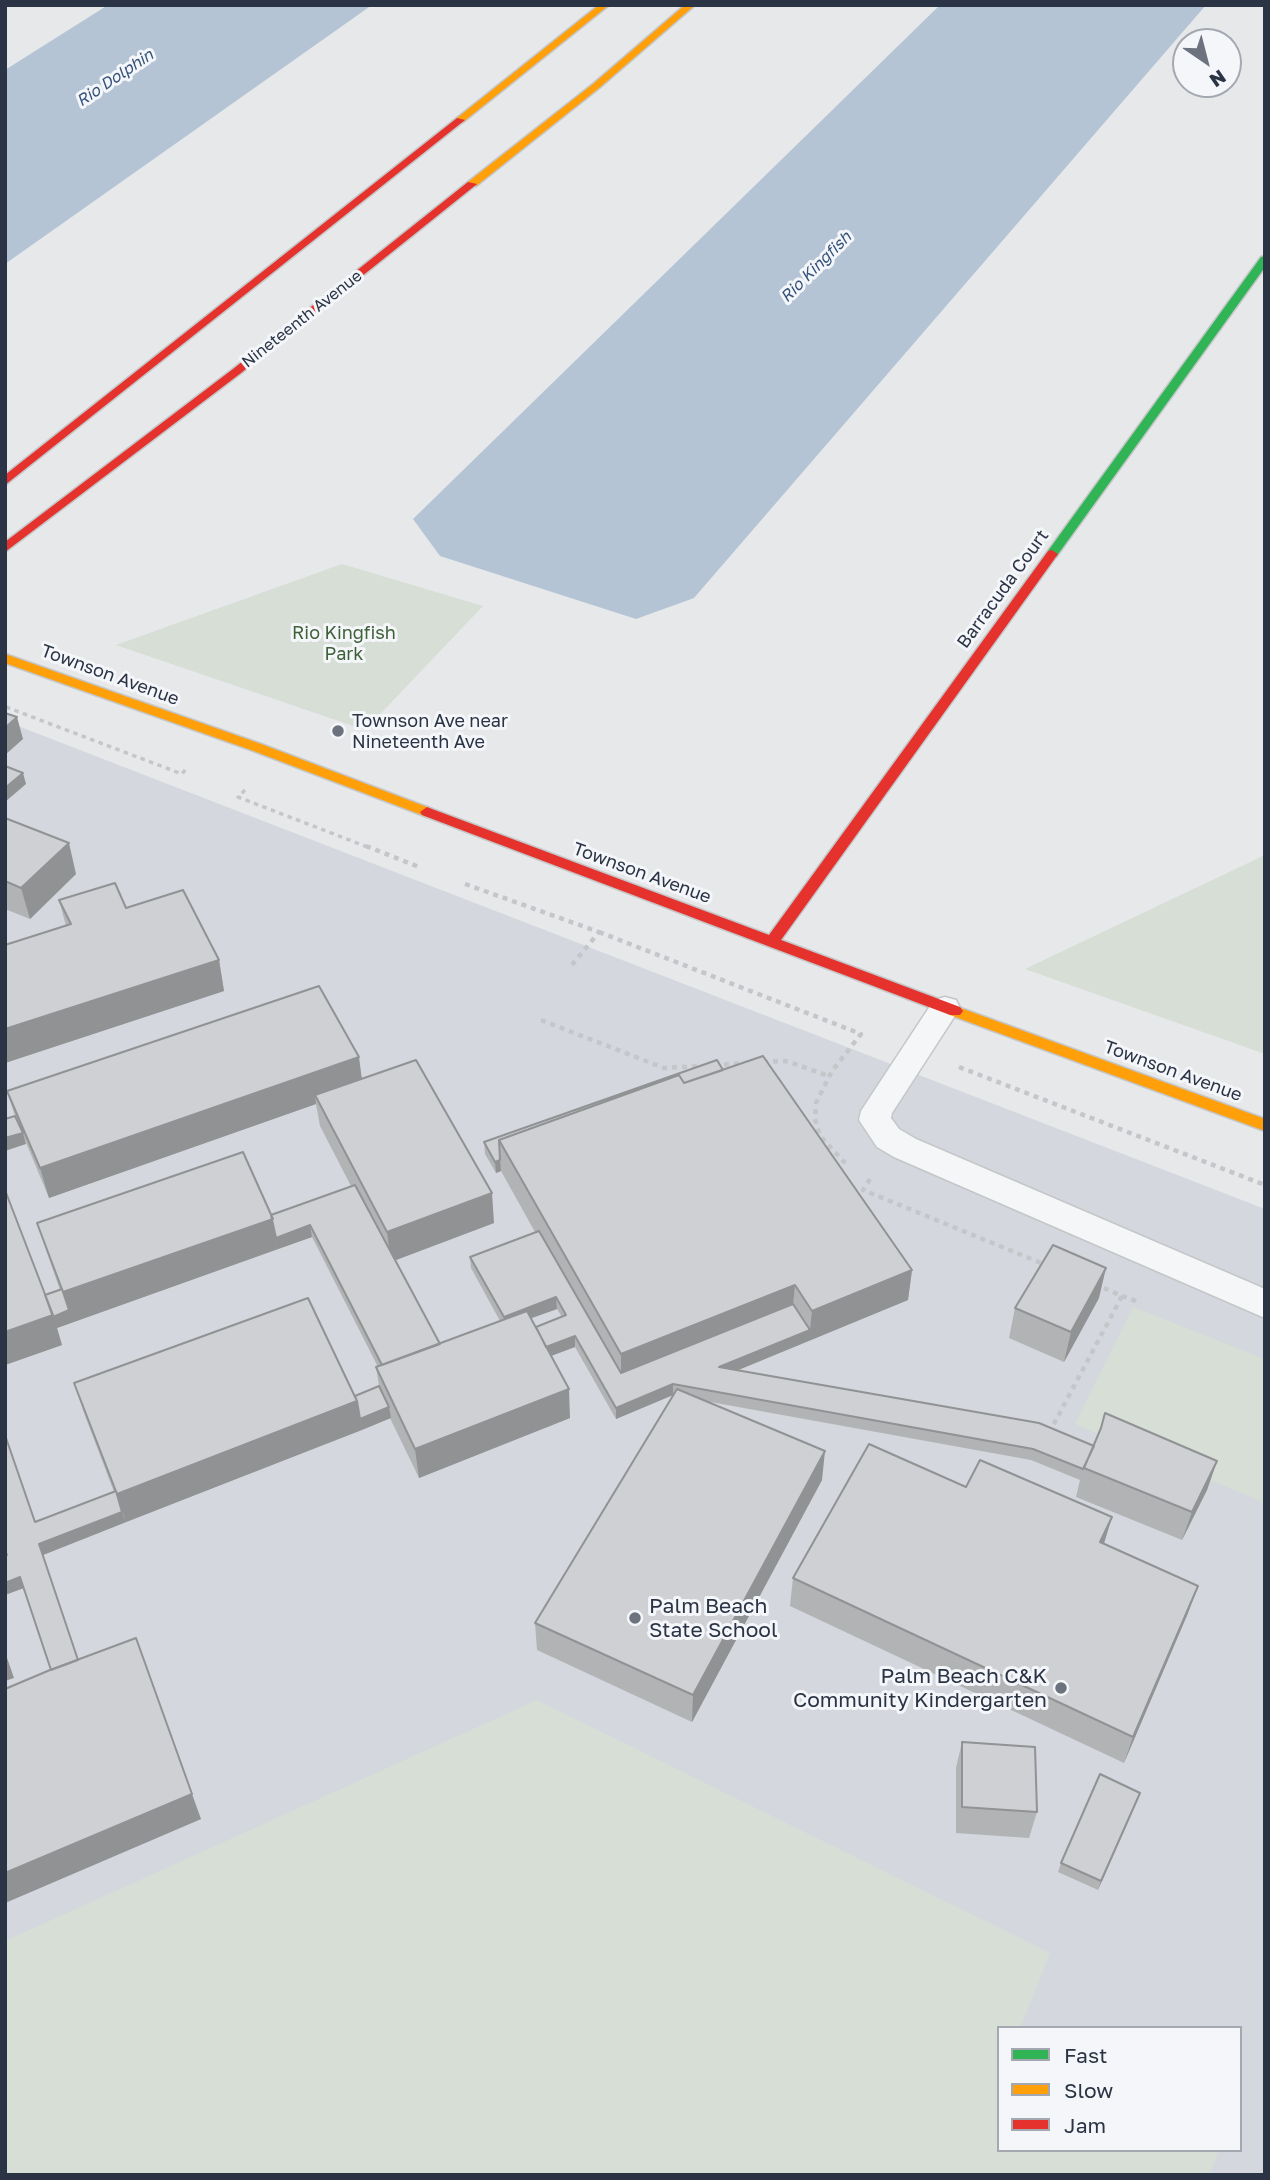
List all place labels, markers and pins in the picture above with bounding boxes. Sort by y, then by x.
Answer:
place label: Townson Ave near Nineteenth Ave [352,710,508,752]
marker: Townson Ave near Nineteenth Ave [330,723,346,739]
place label: Palm Beach State School [649,1593,778,1643]
marker: Palm Beach State School [627,1610,643,1626]
place label: Palm Beach C&K Community Kindergarten [793,1663,1047,1713]
marker: Palm Beach C&K Community Kindergarten [1053,1680,1069,1696]

